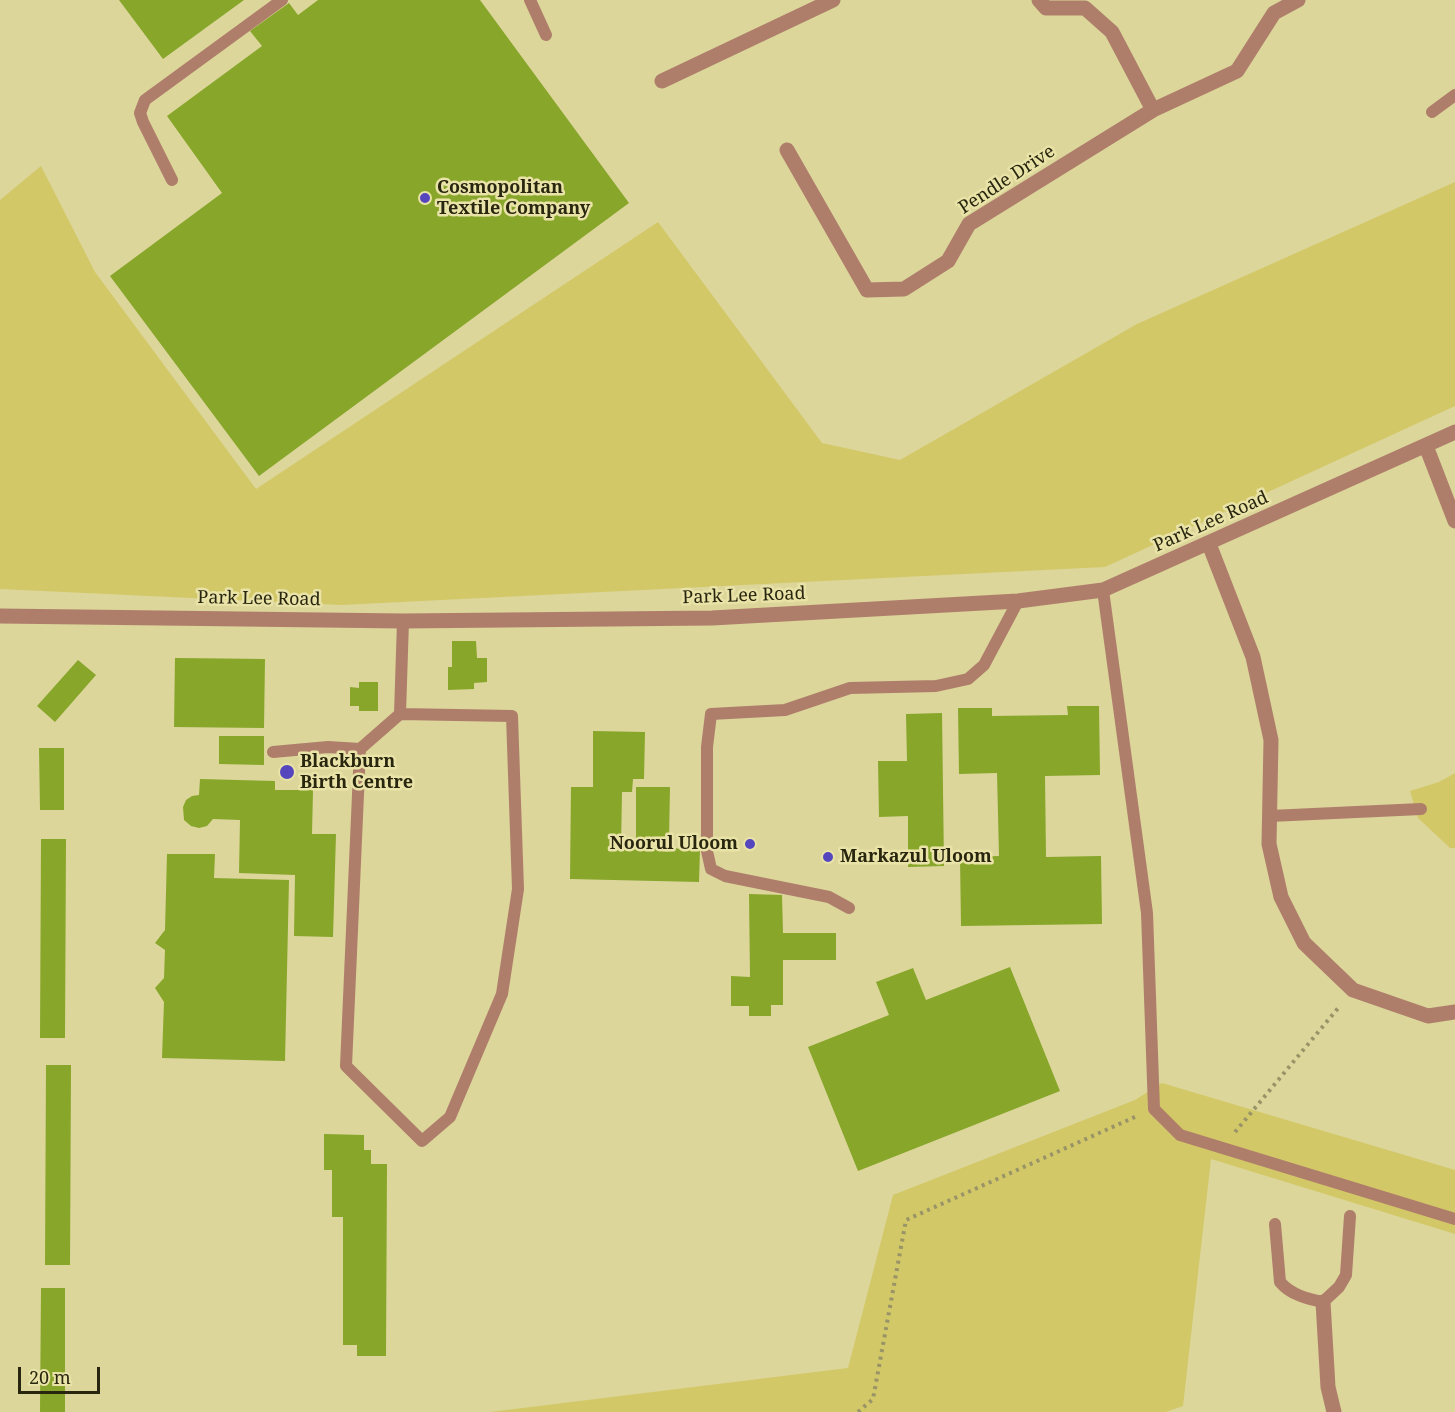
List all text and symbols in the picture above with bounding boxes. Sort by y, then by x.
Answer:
street label: Pendle Drive [955,141,1059,219]
place label: Cosmopolitan Textile Company [437,177,590,219]
marker: Cosmopolitan Textile Company [418,191,432,205]
street label: Park Lee Road [1150,487,1272,557]
street label: Park Lee Road [682,583,806,609]
street label: Park Lee Road [197,587,321,611]
place label: Blackburn Birth Centre [300,751,413,794]
marker: Blackburn Birth Centre [278,763,296,781]
place label: Noorul Uloom [610,833,738,855]
marker: Noorul Uloom [743,837,757,851]
place label: Markazul Uloom [840,846,992,868]
marker: Markazul Uloom [821,850,835,864]
scale bar [21,1355,104,1393]
text: 20 m [29,1365,71,1389]

